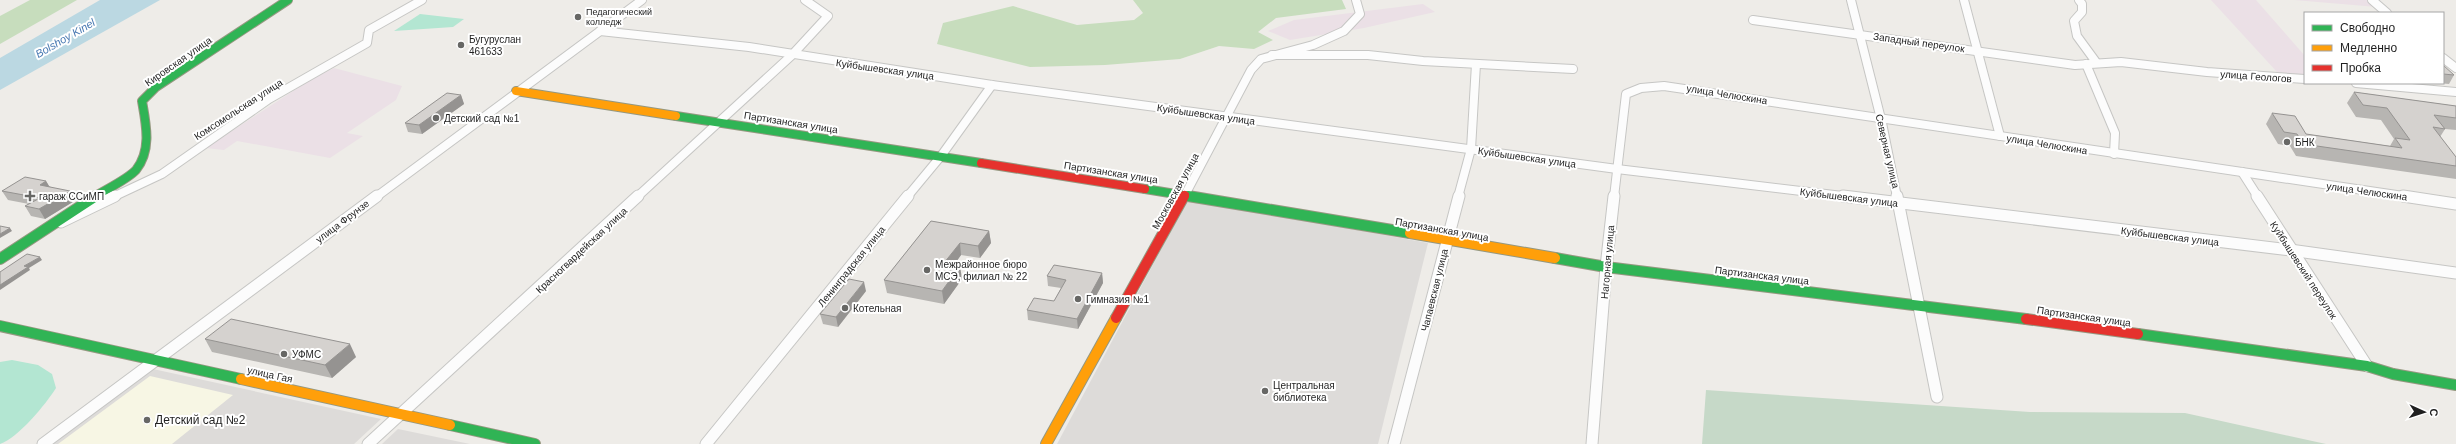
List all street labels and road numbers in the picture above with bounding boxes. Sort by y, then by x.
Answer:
street label: Западный переулок [1873,31,1966,54]
street label: Кировская улица [143,34,214,88]
street label: Куйбышевская улица [835,57,935,82]
street label: улица Геологов [2220,69,2292,84]
street label: Комсомольская улица [192,77,285,142]
street label: улица Челюскина [1686,83,1768,106]
street label: Куйбышевская улица [1156,102,1256,127]
street label: Партизанская улица [743,110,839,135]
street label: Северная улица [1874,113,1902,190]
street label: улица Челюскина [2006,133,2088,156]
street label: Куйбышевская улица [1477,145,1577,170]
street label: Московская улица [1150,151,1201,231]
street label: Партизанская улица [1063,160,1159,185]
street label: улица Челюскина [2326,180,2409,203]
street label: Куйбышевская улица [1799,186,1899,209]
street label: улица Фрунзе [313,198,371,245]
street label: Красногвардейская улица [533,205,630,296]
street label: Партизанская улица [1394,216,1490,243]
street label: Куйбышевский переулок [2268,219,2340,322]
street label: Ленинградская улица [816,224,887,309]
street label: Нагорная улица [1599,224,1616,299]
street label: Куйбышевская улица [2120,225,2220,248]
street label: Чапаевская улица [1419,247,1450,333]
street label: Партизанская улица [1714,264,1810,287]
street label: Партизанская улица [2036,304,2132,329]
street label: улица Гая [246,364,294,385]

